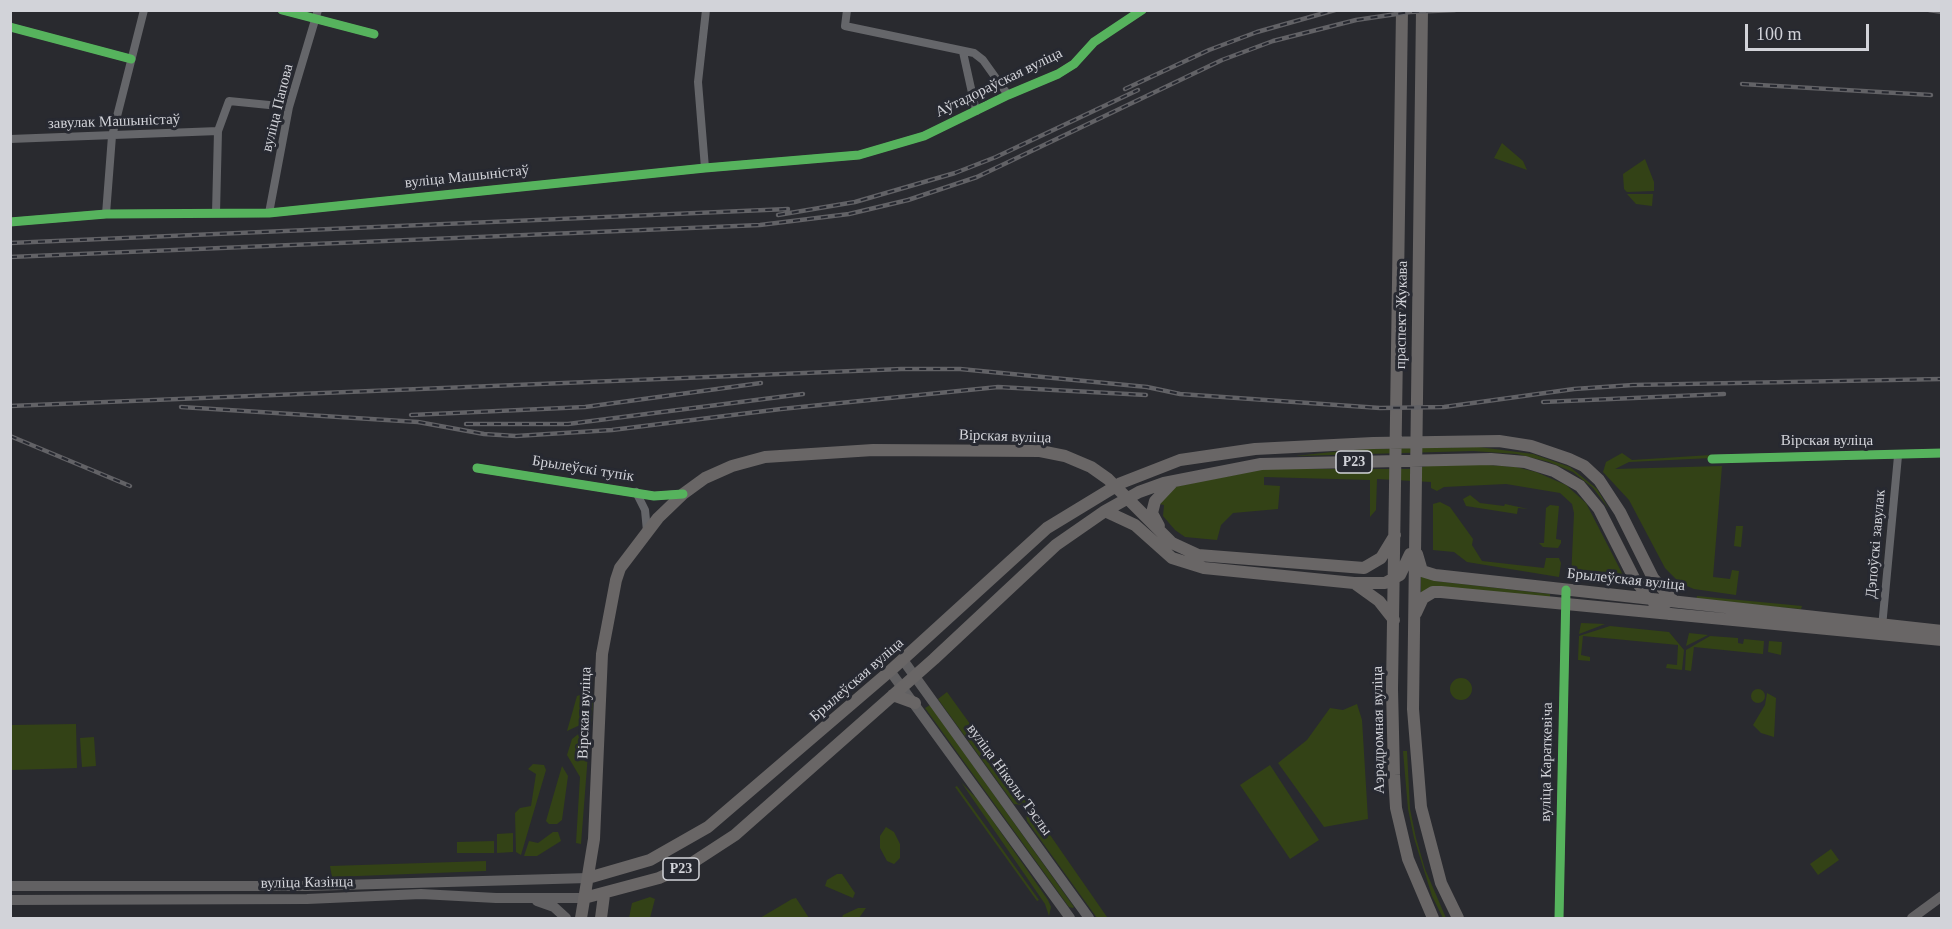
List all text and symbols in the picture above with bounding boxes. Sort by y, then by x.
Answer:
scale bar [1748,12,1872,50]
text: 100 m [1756,24,1802,44]
street label: Аўтадораўская вуліца [932,44,1066,122]
street label: вуліца Папова [258,62,298,154]
street label: завулак Машыністаў [47,111,181,133]
street label: вуліца Машыністаў [404,162,530,192]
street label: праспект Жукава [1392,261,1412,369]
street label: Вірская вуліца [958,426,1052,448]
street label: Вірская вуліца [1781,432,1873,450]
road number: Р23 [1336,451,1372,473]
street label: Брылеўскі тупік [531,452,635,486]
street label: Дэпоўскі завулак [1862,489,1890,599]
street label: Брылеўская вуліца [1566,565,1686,595]
street label: Брылеўская вуліца [806,634,908,726]
street label: Вірская вуліца [574,666,596,760]
street label: Аэрадромная вуліца [1369,666,1389,794]
street label: вуліца Караткевіча [1537,702,1557,822]
street label: вуліца Ніколы Тэслы [962,721,1056,839]
road number: Р23 [663,858,699,880]
street label: вуліца Казінца [260,873,354,893]

